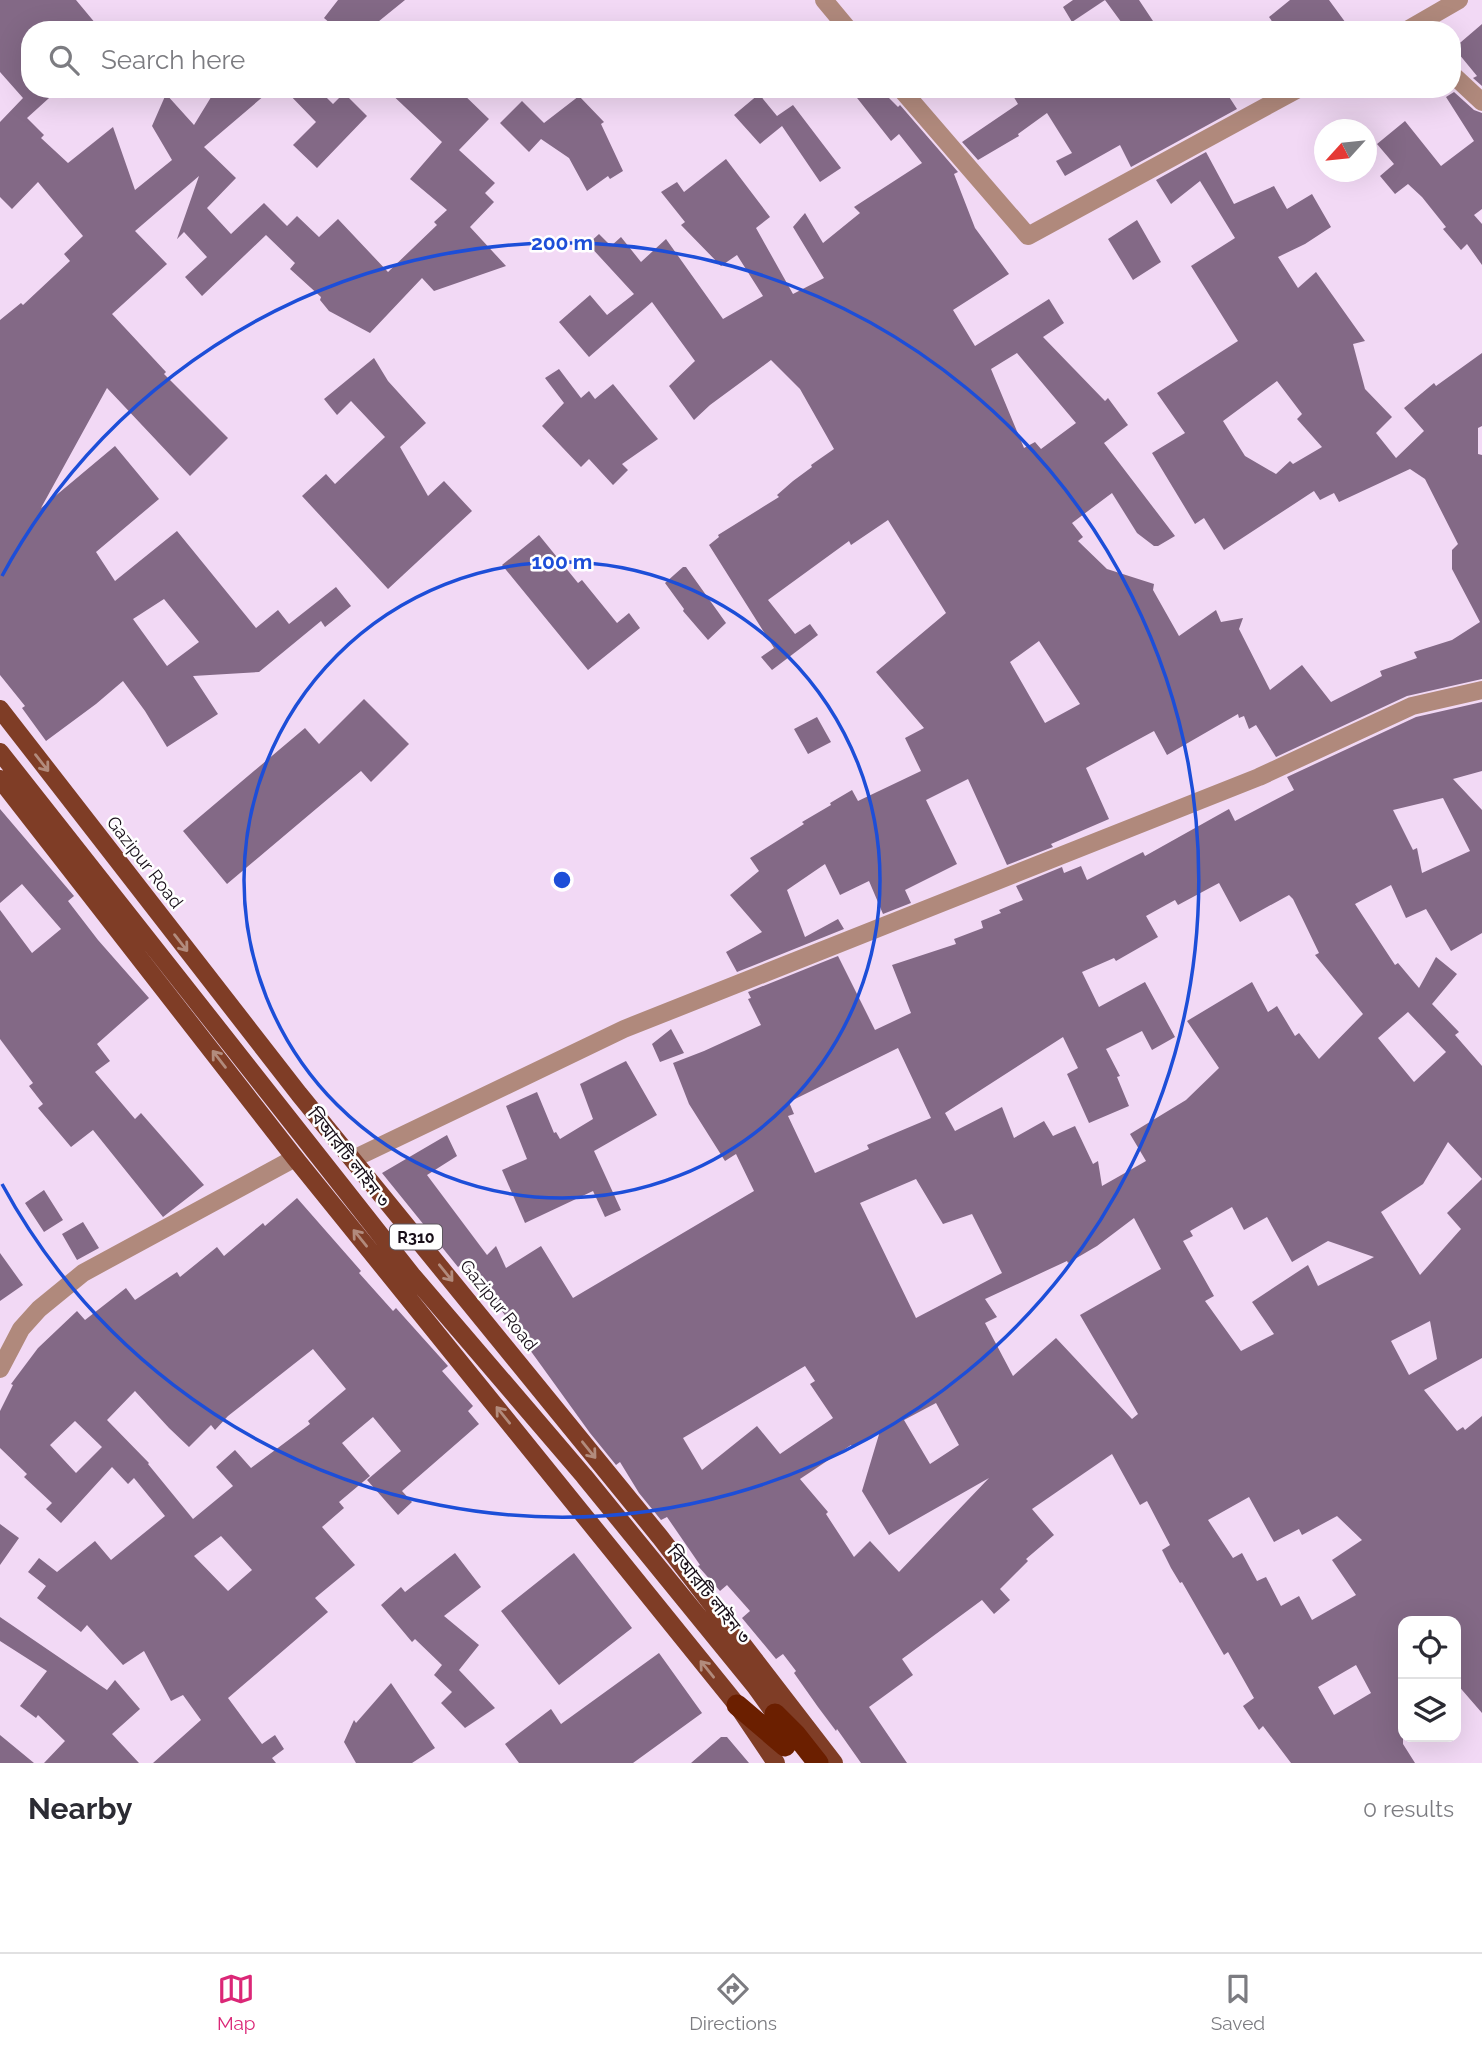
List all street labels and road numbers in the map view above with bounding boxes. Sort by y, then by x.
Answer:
street label: Gazipur Road [103,812,187,912]
street label: বিআরটি লাইন ৩ [303,1102,394,1211]
road number: R310 [390,1224,442,1250]
street label: Gazipur Road [456,1255,542,1355]
street label: বিআরটি লাইন ৩ [662,1540,755,1647]

